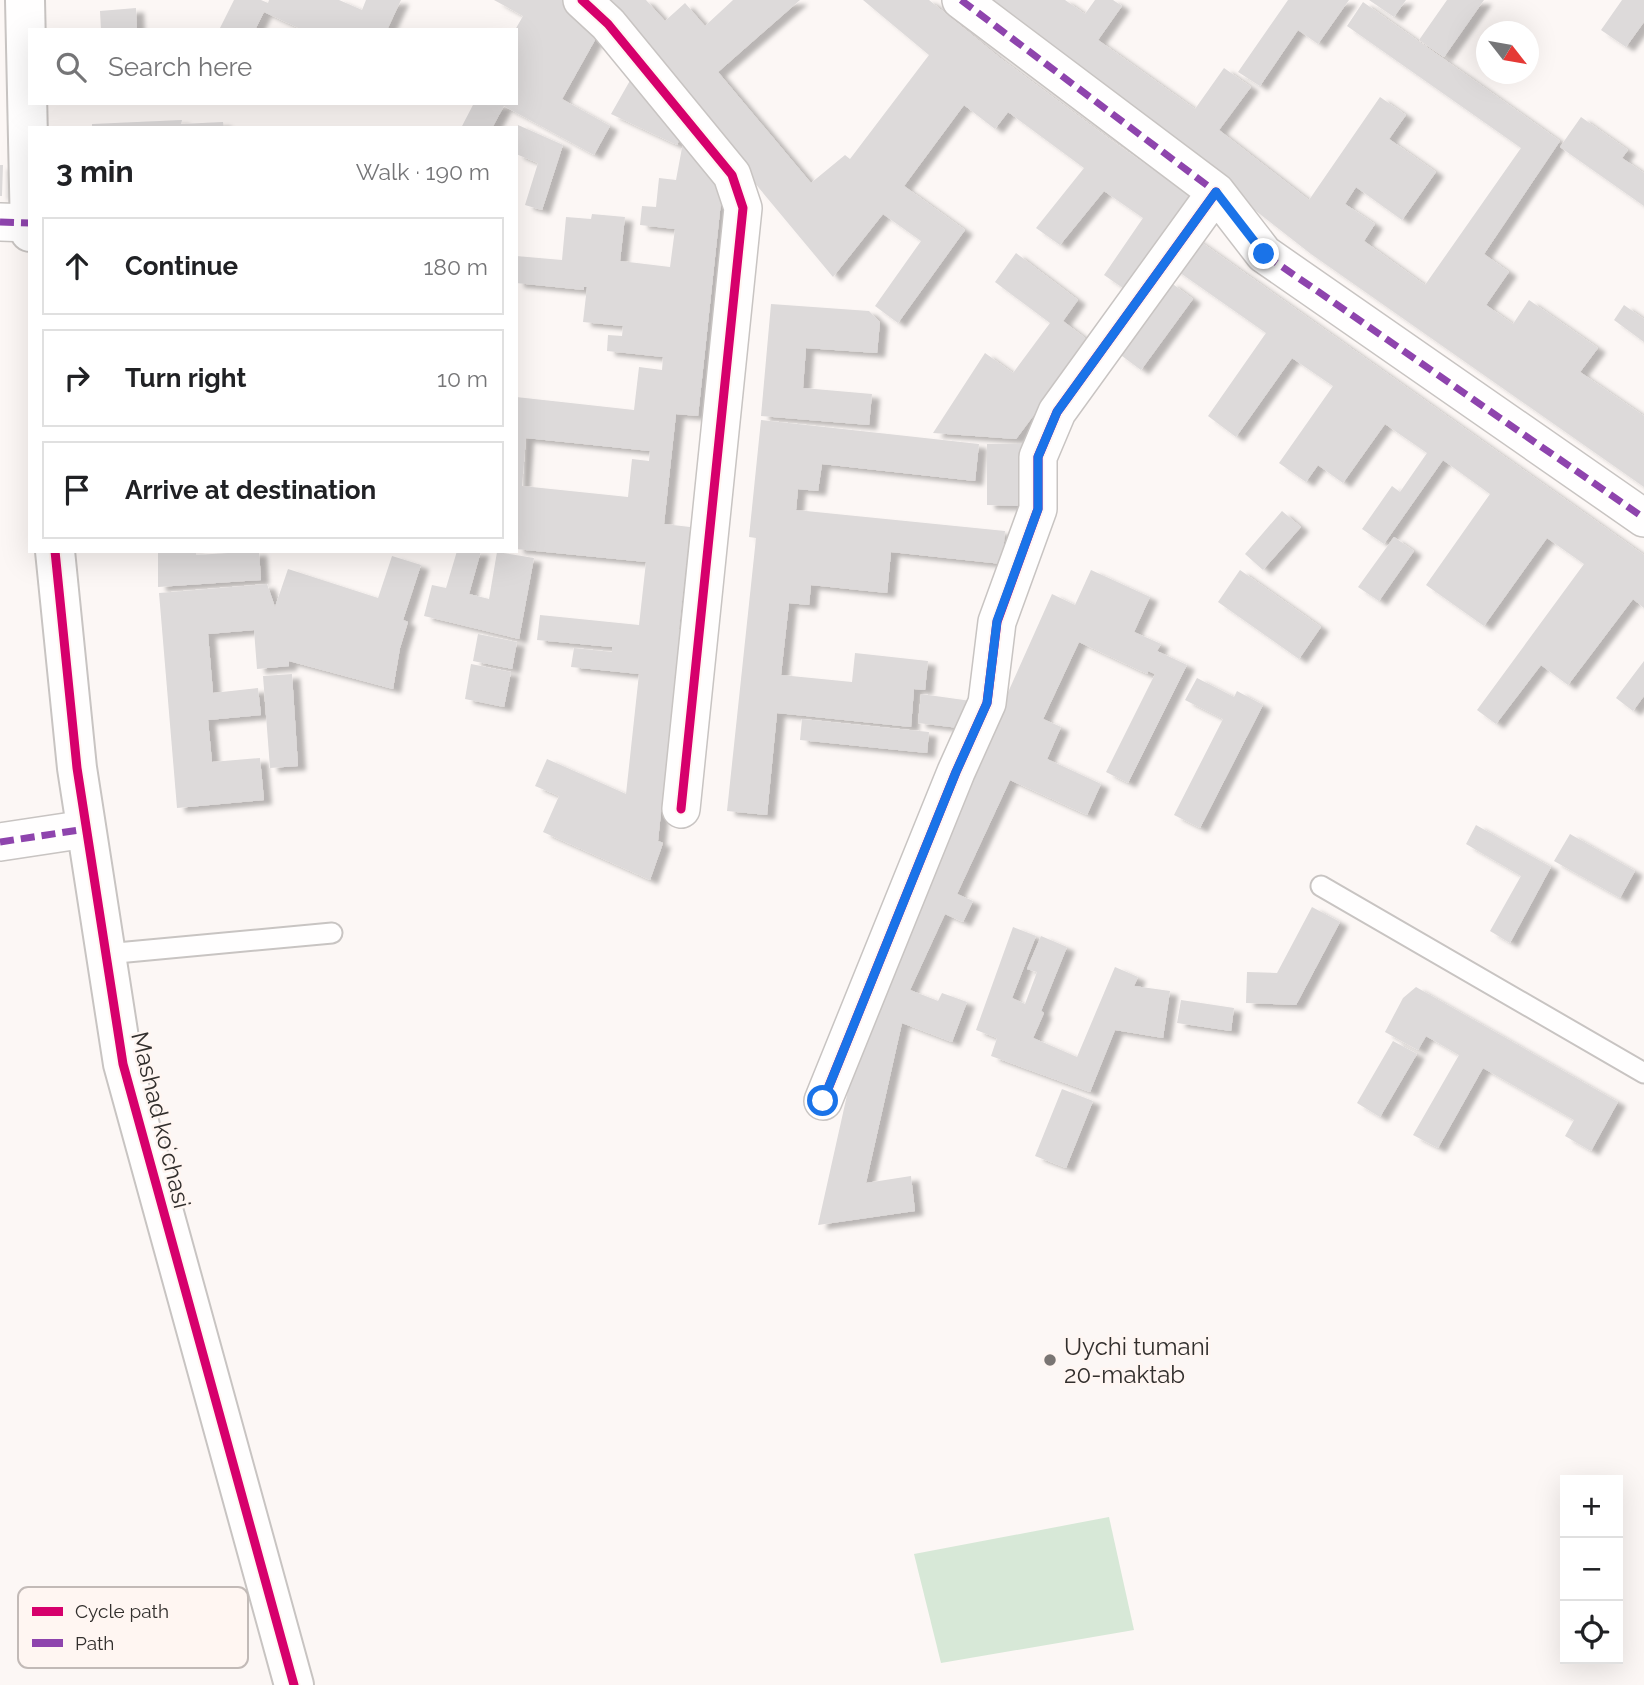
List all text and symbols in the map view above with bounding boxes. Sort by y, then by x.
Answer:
north arrow [1476,21,1539,84]
search box [28,28,518,105]
icon: search [52,48,90,86]
text: Search here [108,52,252,82]
text: 3 min [56,154,134,189]
text: Walk · 190 m [356,158,490,185]
route end [1248,238,1279,269]
icon: ahead [58,247,96,285]
text: Continue [125,251,238,281]
text: 180 m [423,253,488,280]
icon: right [58,359,96,397]
text: Turn right [125,363,246,393]
text: 10 m [437,365,488,392]
icon: arrive [58,471,96,509]
text: Arrive at destination [125,475,376,505]
street label: Mashad koʻchasi [125,1029,197,1211]
route start [807,1085,838,1116]
place label: Uychi tumani 20-maktab [1064,1332,1210,1389]
marker: Uychi tumani 20-maktab [1042,1352,1058,1368]
map controls [1560,1475,1623,1664]
button: + [1560,1475,1623,1538]
button: − [1560,1538,1623,1601]
legend [18,1587,248,1668]
text: Cycle path [75,1600,169,1622]
button: locate [1560,1601,1623,1664]
text: Path [75,1632,114,1654]

